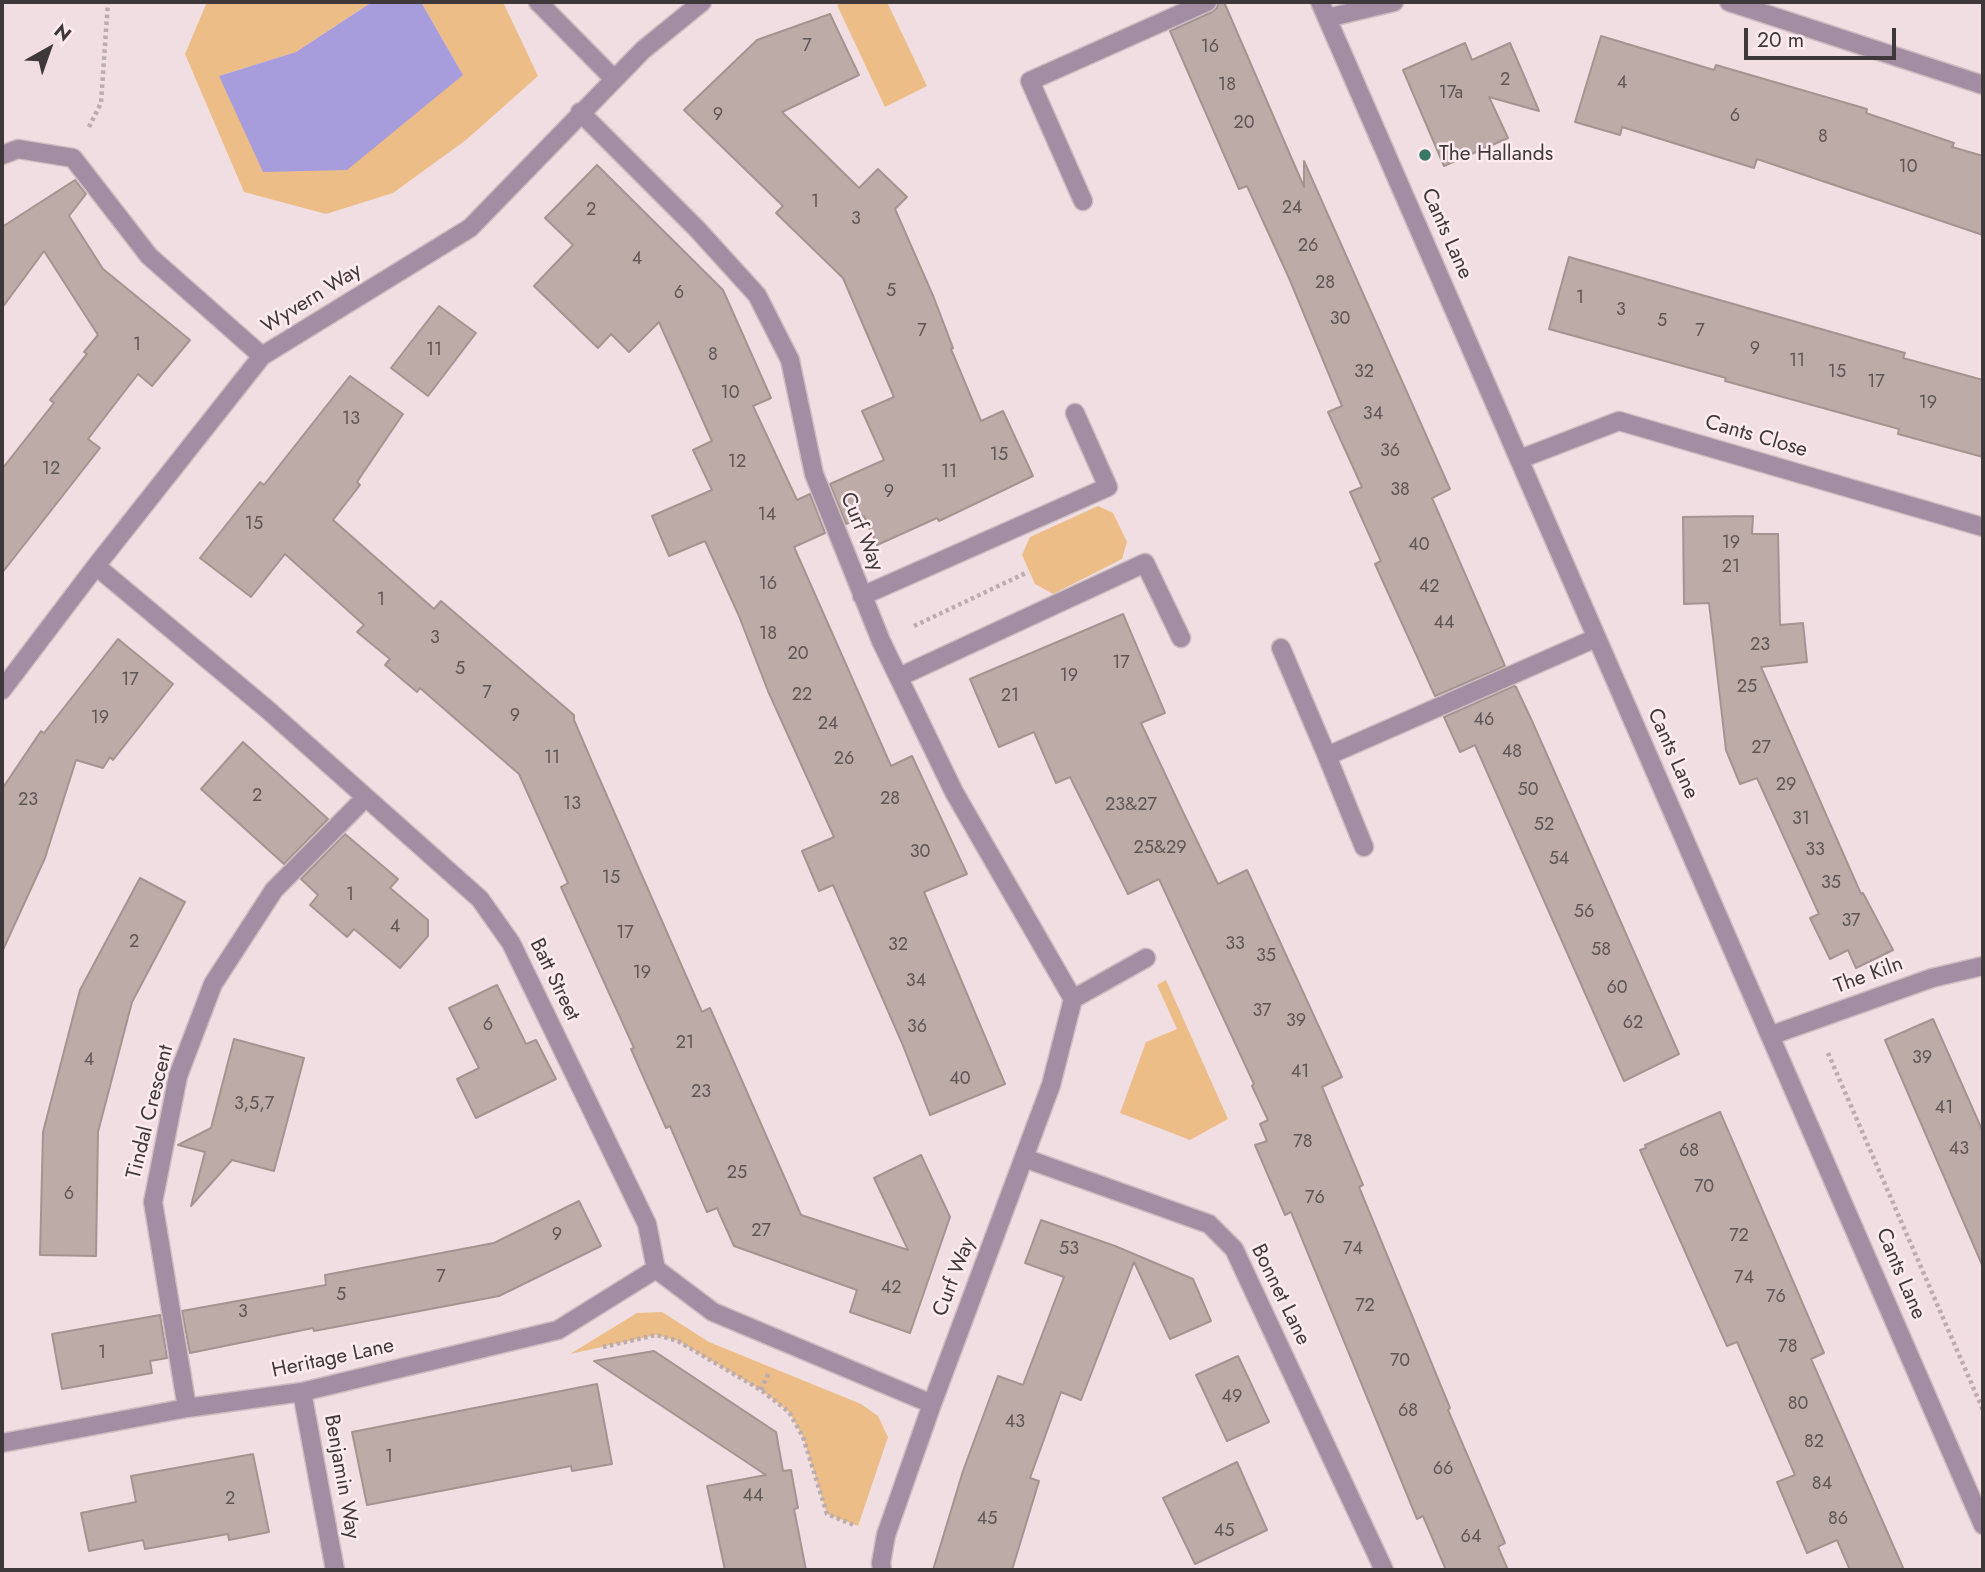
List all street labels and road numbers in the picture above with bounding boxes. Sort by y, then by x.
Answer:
street label: Cants Lane [1415,185,1477,283]
street label: Wyvern Way [257,258,367,340]
street label: Cants Close [1702,410,1810,464]
street label: Curf Way [834,489,888,575]
street label: Cants Lane [1641,705,1703,803]
street label: Batt Street [523,935,585,1025]
street label: The Kiln [1831,952,1907,1000]
street label: Tindal Crescent [122,1043,180,1181]
street label: Cants Lane [1870,1225,1930,1323]
street label: Curf Way [928,1234,982,1320]
street label: Bonnet Lane [1245,1241,1315,1349]
street label: Heritage Lane [270,1334,396,1384]
street label: Benjamin Way [318,1413,364,1541]

